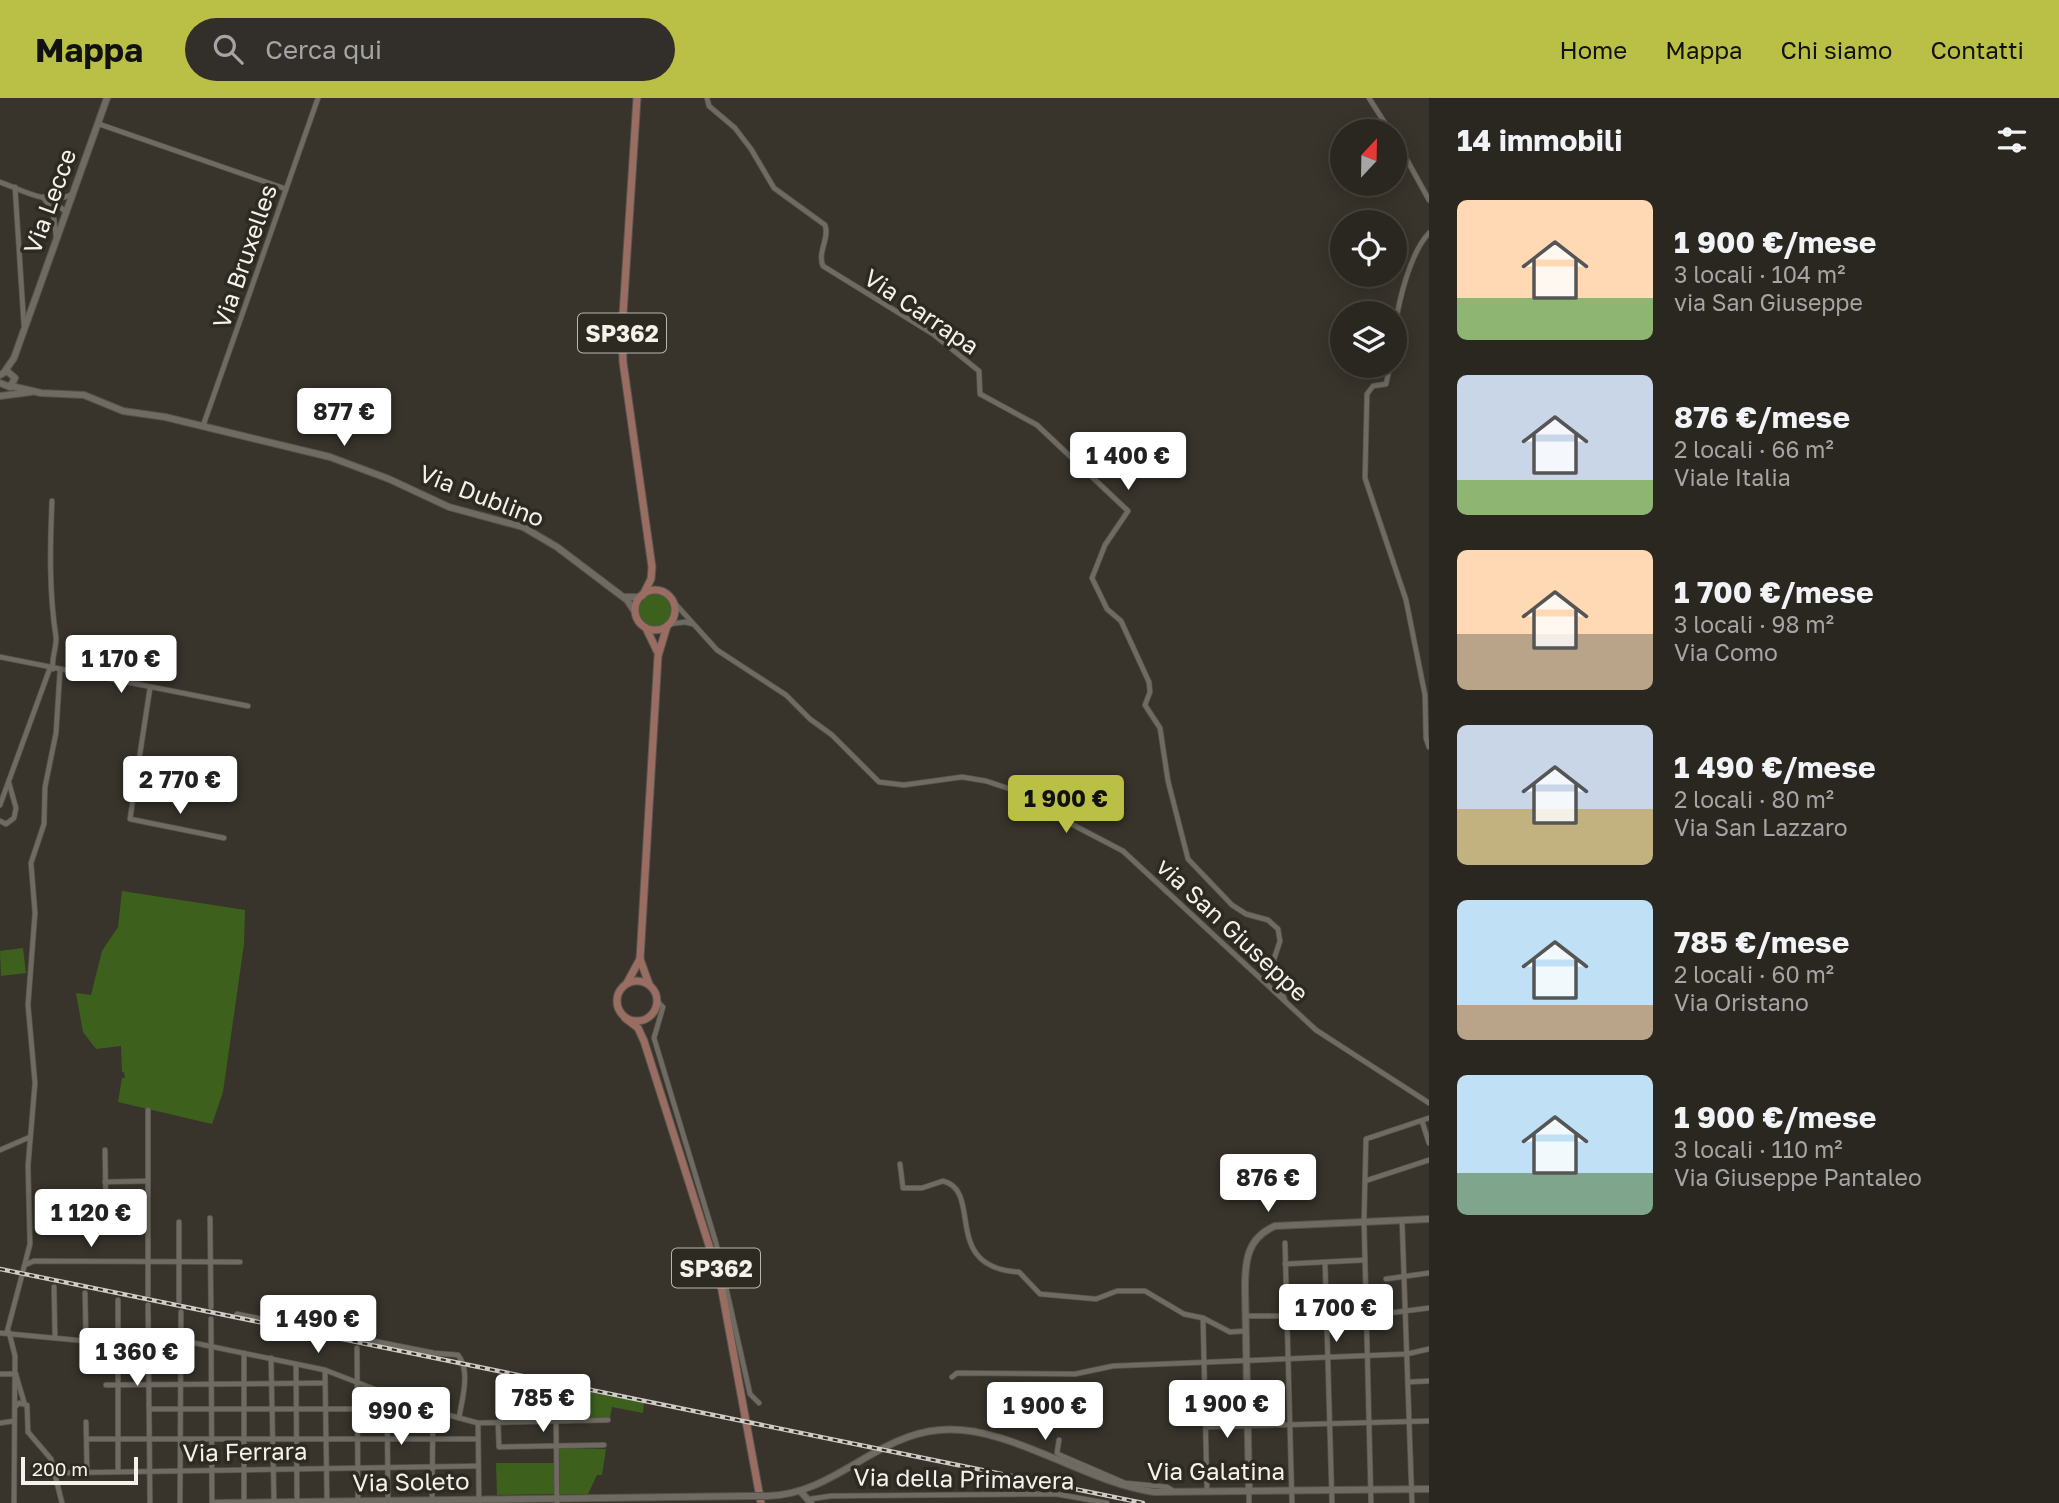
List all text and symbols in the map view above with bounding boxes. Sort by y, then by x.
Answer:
search box [185,18,675,81]
text: Mappa [35,30,143,69]
icon: search [209,30,247,68]
text: Cerca qui [265,34,382,65]
text: Home [1559,35,1627,64]
text: Mappa [1665,35,1743,64]
text: Chi siamo [1781,35,1892,64]
text: Contatti [1930,35,2024,64]
north arrow [1330,119,1407,196]
map controls [1330,119,1407,378]
icon: filters [1993,121,2031,159]
text: 14 immobili [1457,122,1622,158]
street label: Via Lecce [17,145,81,257]
street label: Via Bruxelles [206,180,282,332]
button: locate [1330,210,1407,287]
text: 1 900 €/mese [1674,224,1877,260]
icon: home [1513,228,1597,312]
text: 3 locali · 104 m² [1674,260,1845,288]
street label: Via Carrapa [859,262,985,360]
text: via San Giuseppe [1674,288,1863,316]
button: layers [1330,301,1407,378]
road number: SP362 [578,314,666,352]
pin: 877 € [295,388,393,448]
text: 877 € [313,397,375,425]
text: 876 €/mese [1674,399,1850,435]
icon: home [1513,403,1597,487]
pin: 1 400 € [1063,432,1193,492]
text: 2 locali · 66 m² [1674,435,1834,463]
text: 1 400 € [1086,441,1170,469]
street label: Via Dublino [415,458,549,532]
text: Viale Italia [1674,463,1791,491]
text: 1 700 €/mese [1674,574,1874,610]
icon: home [1513,578,1597,662]
text: 3 locali · 98 m² [1674,610,1834,638]
pin: 1 170 € [56,636,186,695]
text: Via Como [1674,638,1778,666]
text: 1 170 € [82,644,160,672]
text: 1 490 €/mese [1674,749,1876,785]
icon: home [1513,753,1597,837]
pin: 2 770 € [115,756,245,816]
text: 2 770 € [139,765,221,793]
pin: 1 900 € [1001,776,1131,835]
text: 1 900 € [1024,784,1108,812]
text: 2 locali · 80 m² [1674,785,1834,813]
text: Via San Lazzaro [1674,813,1848,841]
street label: via San Giuseppe [1151,851,1315,1007]
text: 785 €/mese [1674,924,1849,960]
icon: home [1513,928,1597,1012]
text: 2 locali · 60 m² [1674,960,1834,988]
text: Via Oristano [1674,988,1809,1016]
text: 1 900 €/mese [1674,1099,1877,1135]
icon: home [1513,1103,1597,1187]
text: 3 locali · 110 m² [1674,1135,1843,1163]
pin: 876 € [1219,1154,1317,1214]
text: 876 € [1236,1163,1300,1191]
text: Via Giuseppe Pantaleo [1674,1163,1922,1191]
pin: 1 120 € [26,1190,156,1249]
text: 1 120 € [51,1198,131,1226]
road number: SP362 [672,1248,760,1288]
pin: 1 700 € [1271,1284,1401,1344]
text: 1 700 € [1295,1293,1377,1321]
pin: 1 490 € [253,1296,383,1355]
text: 1 490 € [276,1304,360,1332]
pin: 1 360 € [72,1328,202,1388]
text: 1 360 € [95,1337,179,1365]
pin: 785 € [494,1374,592,1434]
pin: 1 900 € [1162,1380,1292,1440]
pin: 1 900 € [980,1382,1110,1442]
text: 785 € [511,1383,575,1411]
pin: 990 € [352,1388,450,1447]
text: 1 900 € [1185,1389,1269,1417]
text: 1 900 € [1003,1391,1087,1419]
text: 990 € [368,1396,434,1424]
street label: Via Ferrara [182,1435,308,1467]
scale bar [21,1454,138,1486]
street label: Via Galatina [1147,1456,1285,1485]
text: 200 m [32,1457,88,1480]
street label: Via della Primavera [853,1462,1075,1494]
street label: Via Soleto [352,1465,470,1497]

